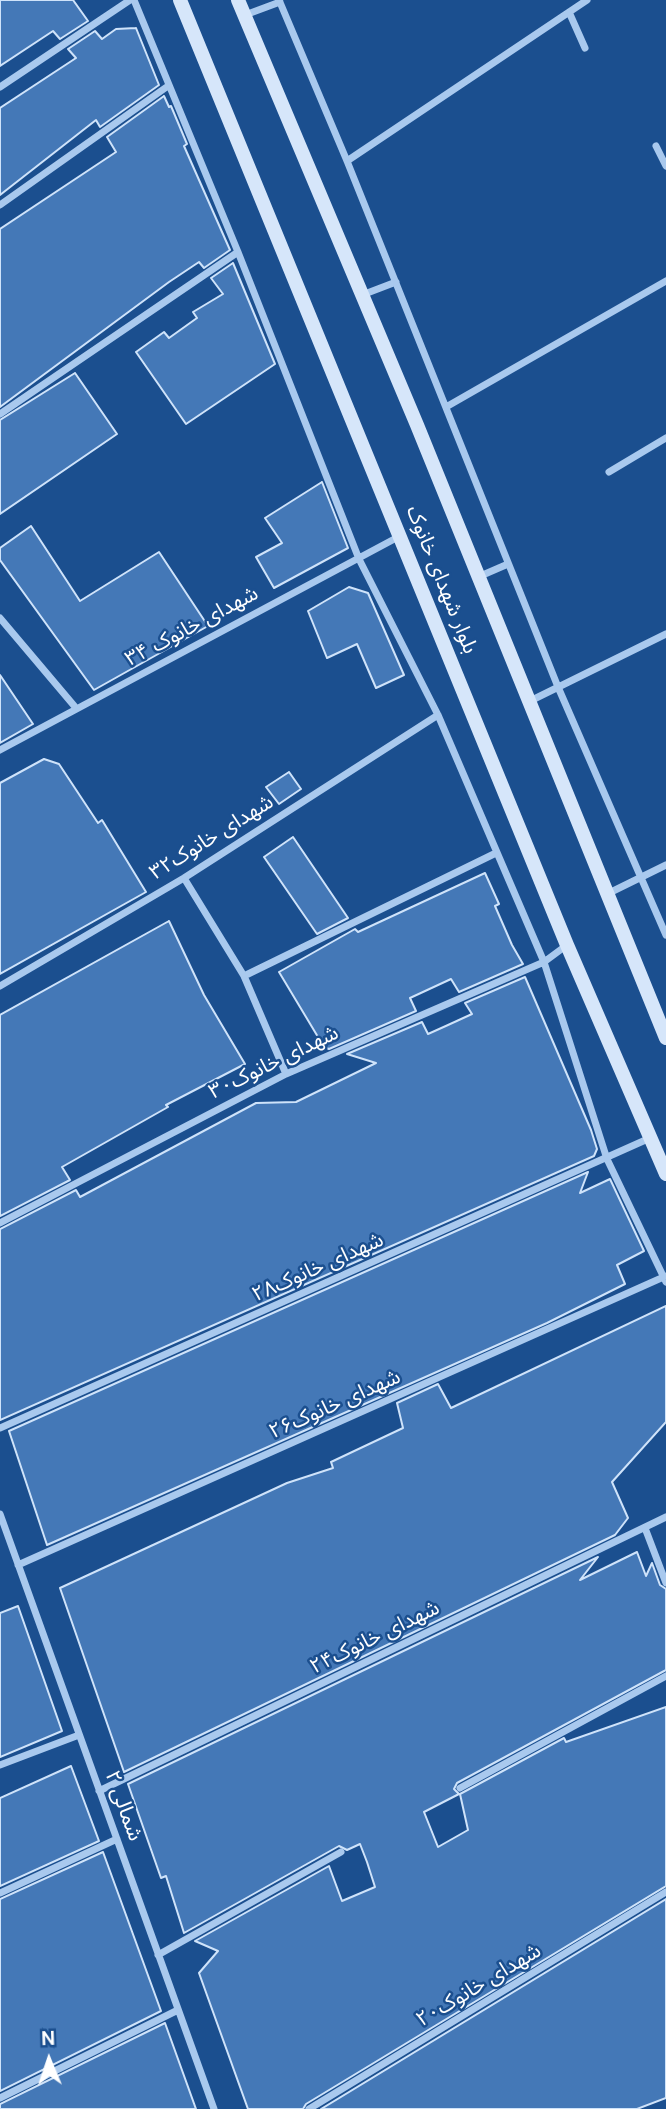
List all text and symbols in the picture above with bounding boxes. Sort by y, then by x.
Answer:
street label: بلوار شهدای خانوک [400,502,482,658]
street label: ۳۴ شهدای خانوک [121,581,263,673]
street label: شهدای خانوک۳۲ [145,790,279,886]
street label: شهدای خانوک۳۰ [205,1021,343,1105]
street label: شهدای خانوک۲۸ [248,1228,388,1308]
street label: شهدای خانوک۲۶ [265,1365,405,1445]
street label: شهدای خانوک۲۴ [306,1596,444,1680]
street label: شمالی ۲ [99,1767,147,1845]
street label: شهدای خانوک۲۰ [412,1939,546,2033]
north arrow [14,2025,84,2095]
text: N [41,2026,56,2051]

